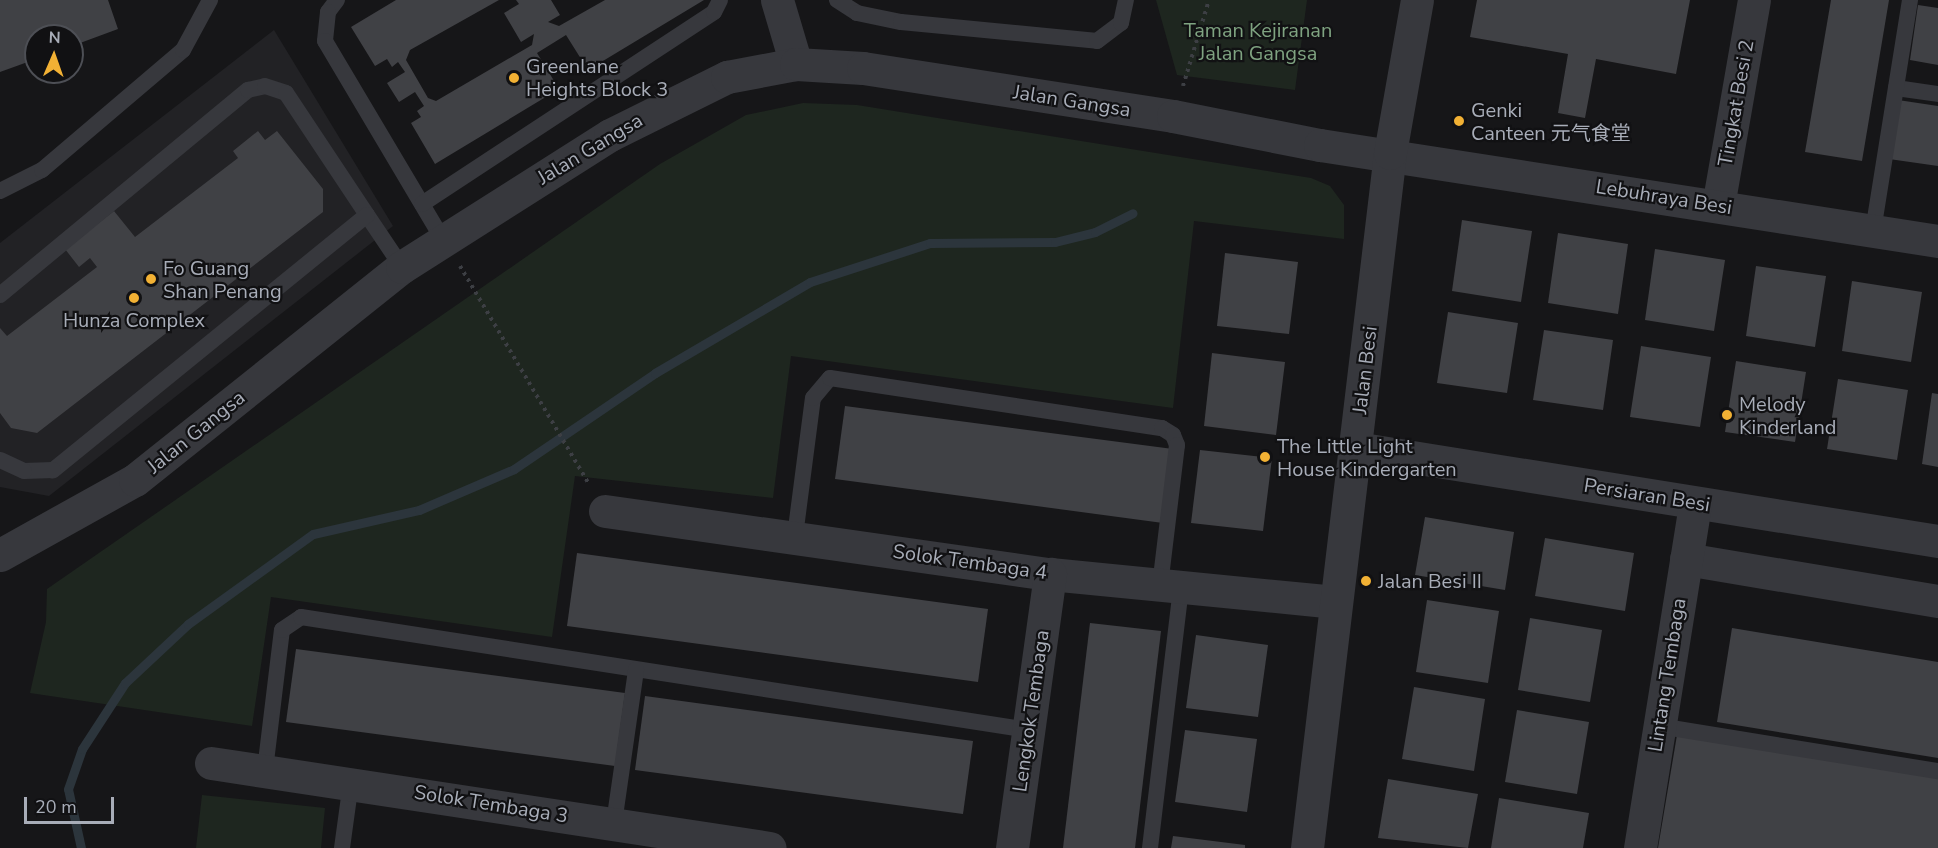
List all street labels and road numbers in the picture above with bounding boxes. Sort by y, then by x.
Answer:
street label: Tingkat Besi 2 [1713,38,1759,168]
street label: Jalan Gangsa [1012,80,1132,122]
street label: Jalan Gangsa [533,108,647,190]
street label: Lebuhraya Besi [1594,174,1734,220]
street label: Jalan Besi [1348,325,1382,415]
street label: Jalan Gangsa [142,385,250,479]
street label: Persiaran Besi [1582,473,1712,517]
street label: Solok Tembaga 4 [891,539,1049,585]
street label: Lintang Tembaga [1643,596,1691,754]
street label: Lengkok Tembaga [1008,628,1054,794]
street label: Solok Tembaga 3 [412,780,570,828]

